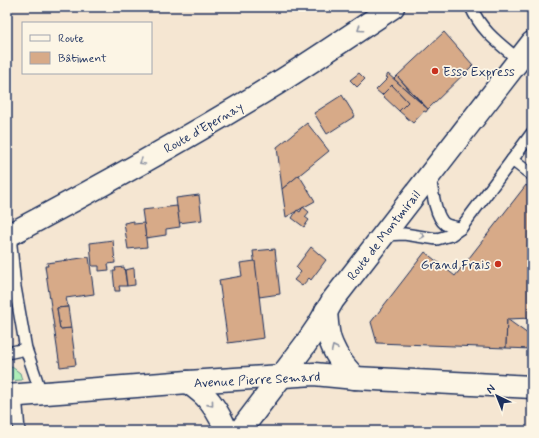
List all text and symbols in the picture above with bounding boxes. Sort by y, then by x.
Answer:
legend [22,22,152,74]
one-way arrow [358,24,365,31]
text: Route [58,31,84,47]
text: Bâtiment [58,51,107,67]
place label: Esso Express [443,64,515,81]
marker: Esso Express [430,66,440,76]
street label: Route d'Epernay [161,99,247,158]
one-way arrow [139,158,146,165]
street label: Route de Montmirail [344,187,425,284]
one-way arrow [419,231,425,240]
place label: Grand Frais [421,257,490,274]
marker: Grand Frais [493,259,503,269]
one-way arrow [331,344,339,352]
street label: Avenue Pierre Semard [193,369,321,392]
north arrow [477,376,517,416]
text: N [483,382,498,397]
one-way arrow [207,399,214,406]

